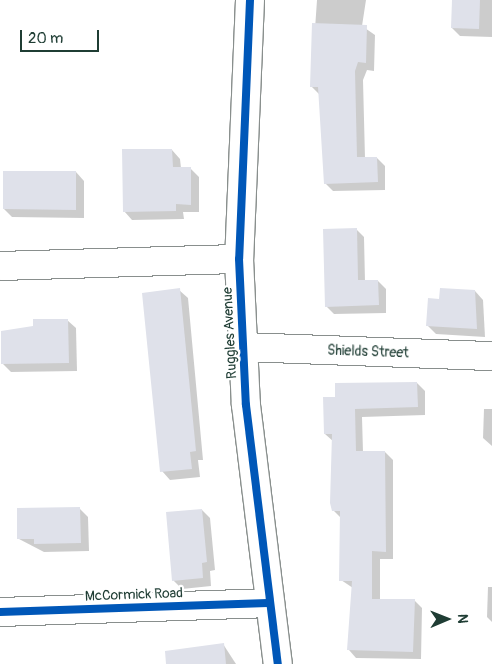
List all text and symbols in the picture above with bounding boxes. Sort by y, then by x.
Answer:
scale bar [22,20,101,52]
text: 20 m [28,29,63,48]
street label: Ruggles Avenue [219,287,241,379]
street label: Shields Street [327,342,409,362]
street label: McCormick Road [85,585,183,605]
north arrow [422,594,472,644]
text: N [454,614,471,624]

